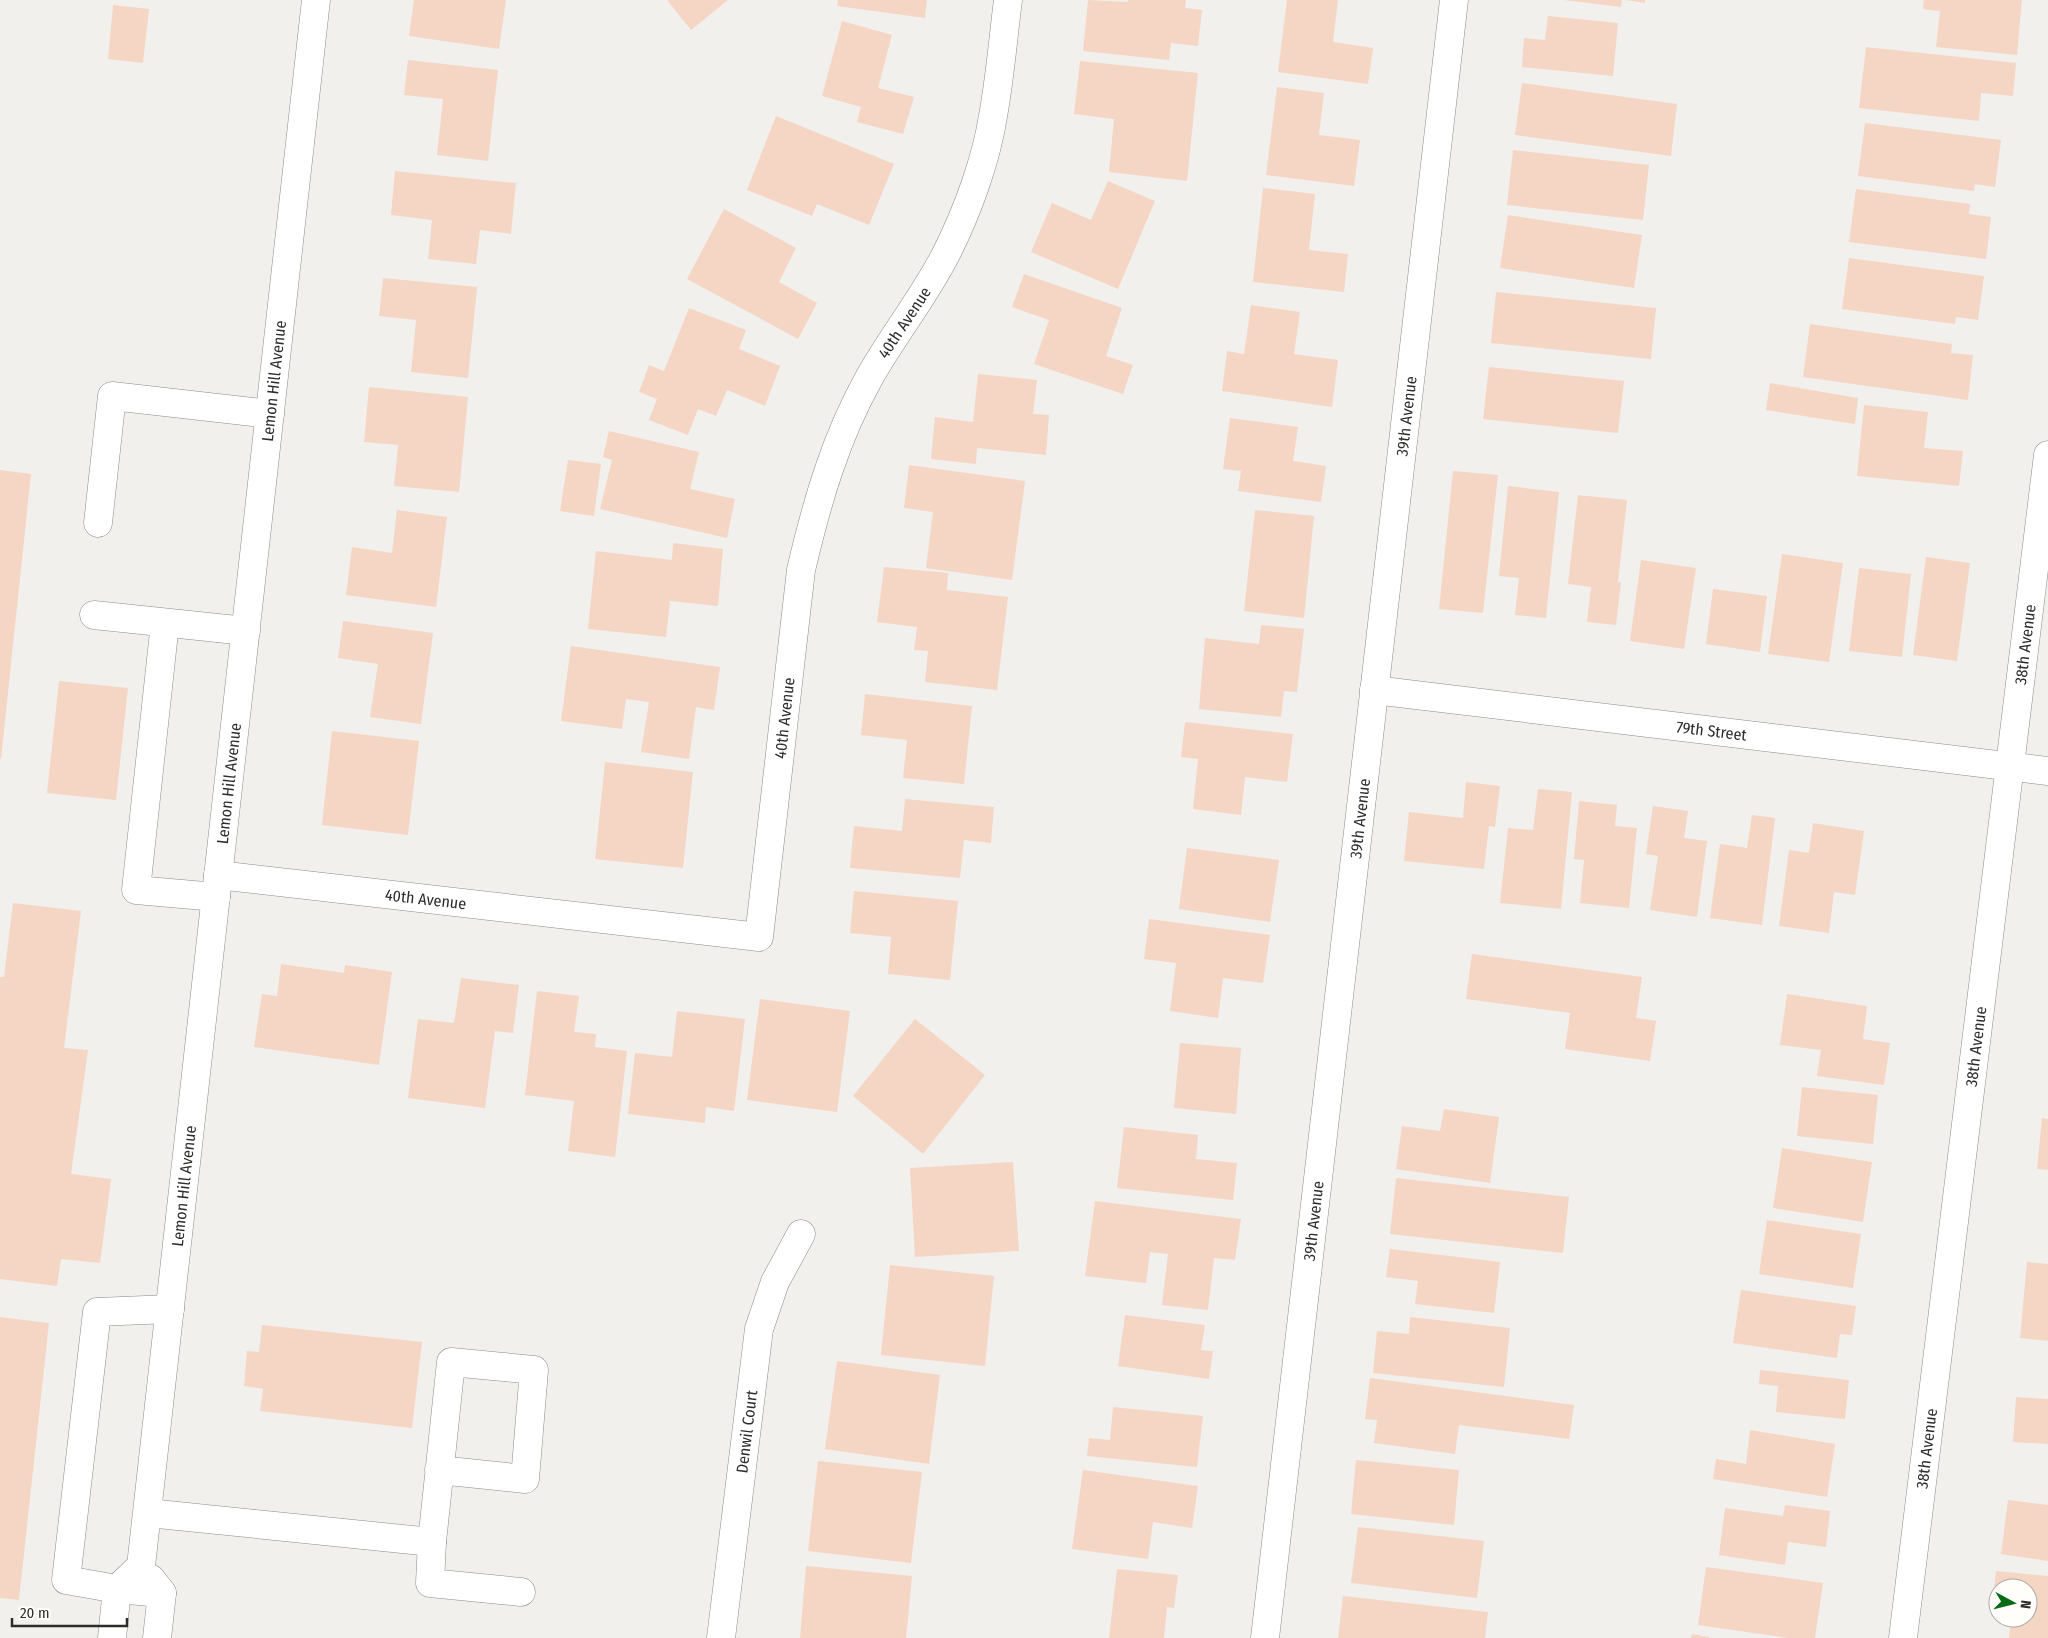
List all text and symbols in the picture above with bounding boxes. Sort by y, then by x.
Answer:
street label: 40th Avenue [874,283,934,362]
street label: Lemon Hill Avenue [257,319,290,442]
street label: 39th Avenue [1392,375,1420,457]
street label: 38th Avenue [2010,603,2039,686]
street label: 40th Avenue [770,676,798,760]
street label: 79th Street [1675,717,1749,744]
street label: Lemon Hill Avenue [212,722,245,845]
street label: 39th Avenue [1346,777,1374,859]
street label: 40th Avenue [384,885,467,913]
street label: 38th Avenue [1961,1005,1990,1088]
street label: Lemon Hill Avenue [167,1124,200,1247]
street label: 39th Avenue [1299,1180,1327,1262]
street label: Denwil Court [732,1388,761,1474]
street label: 38th Avenue [1912,1407,1941,1490]
north arrow [1988,1578,2038,1628]
scale bar [12,1596,128,1628]
text: N [2016,1599,2034,1610]
text: 20 m [20,1604,50,1622]

